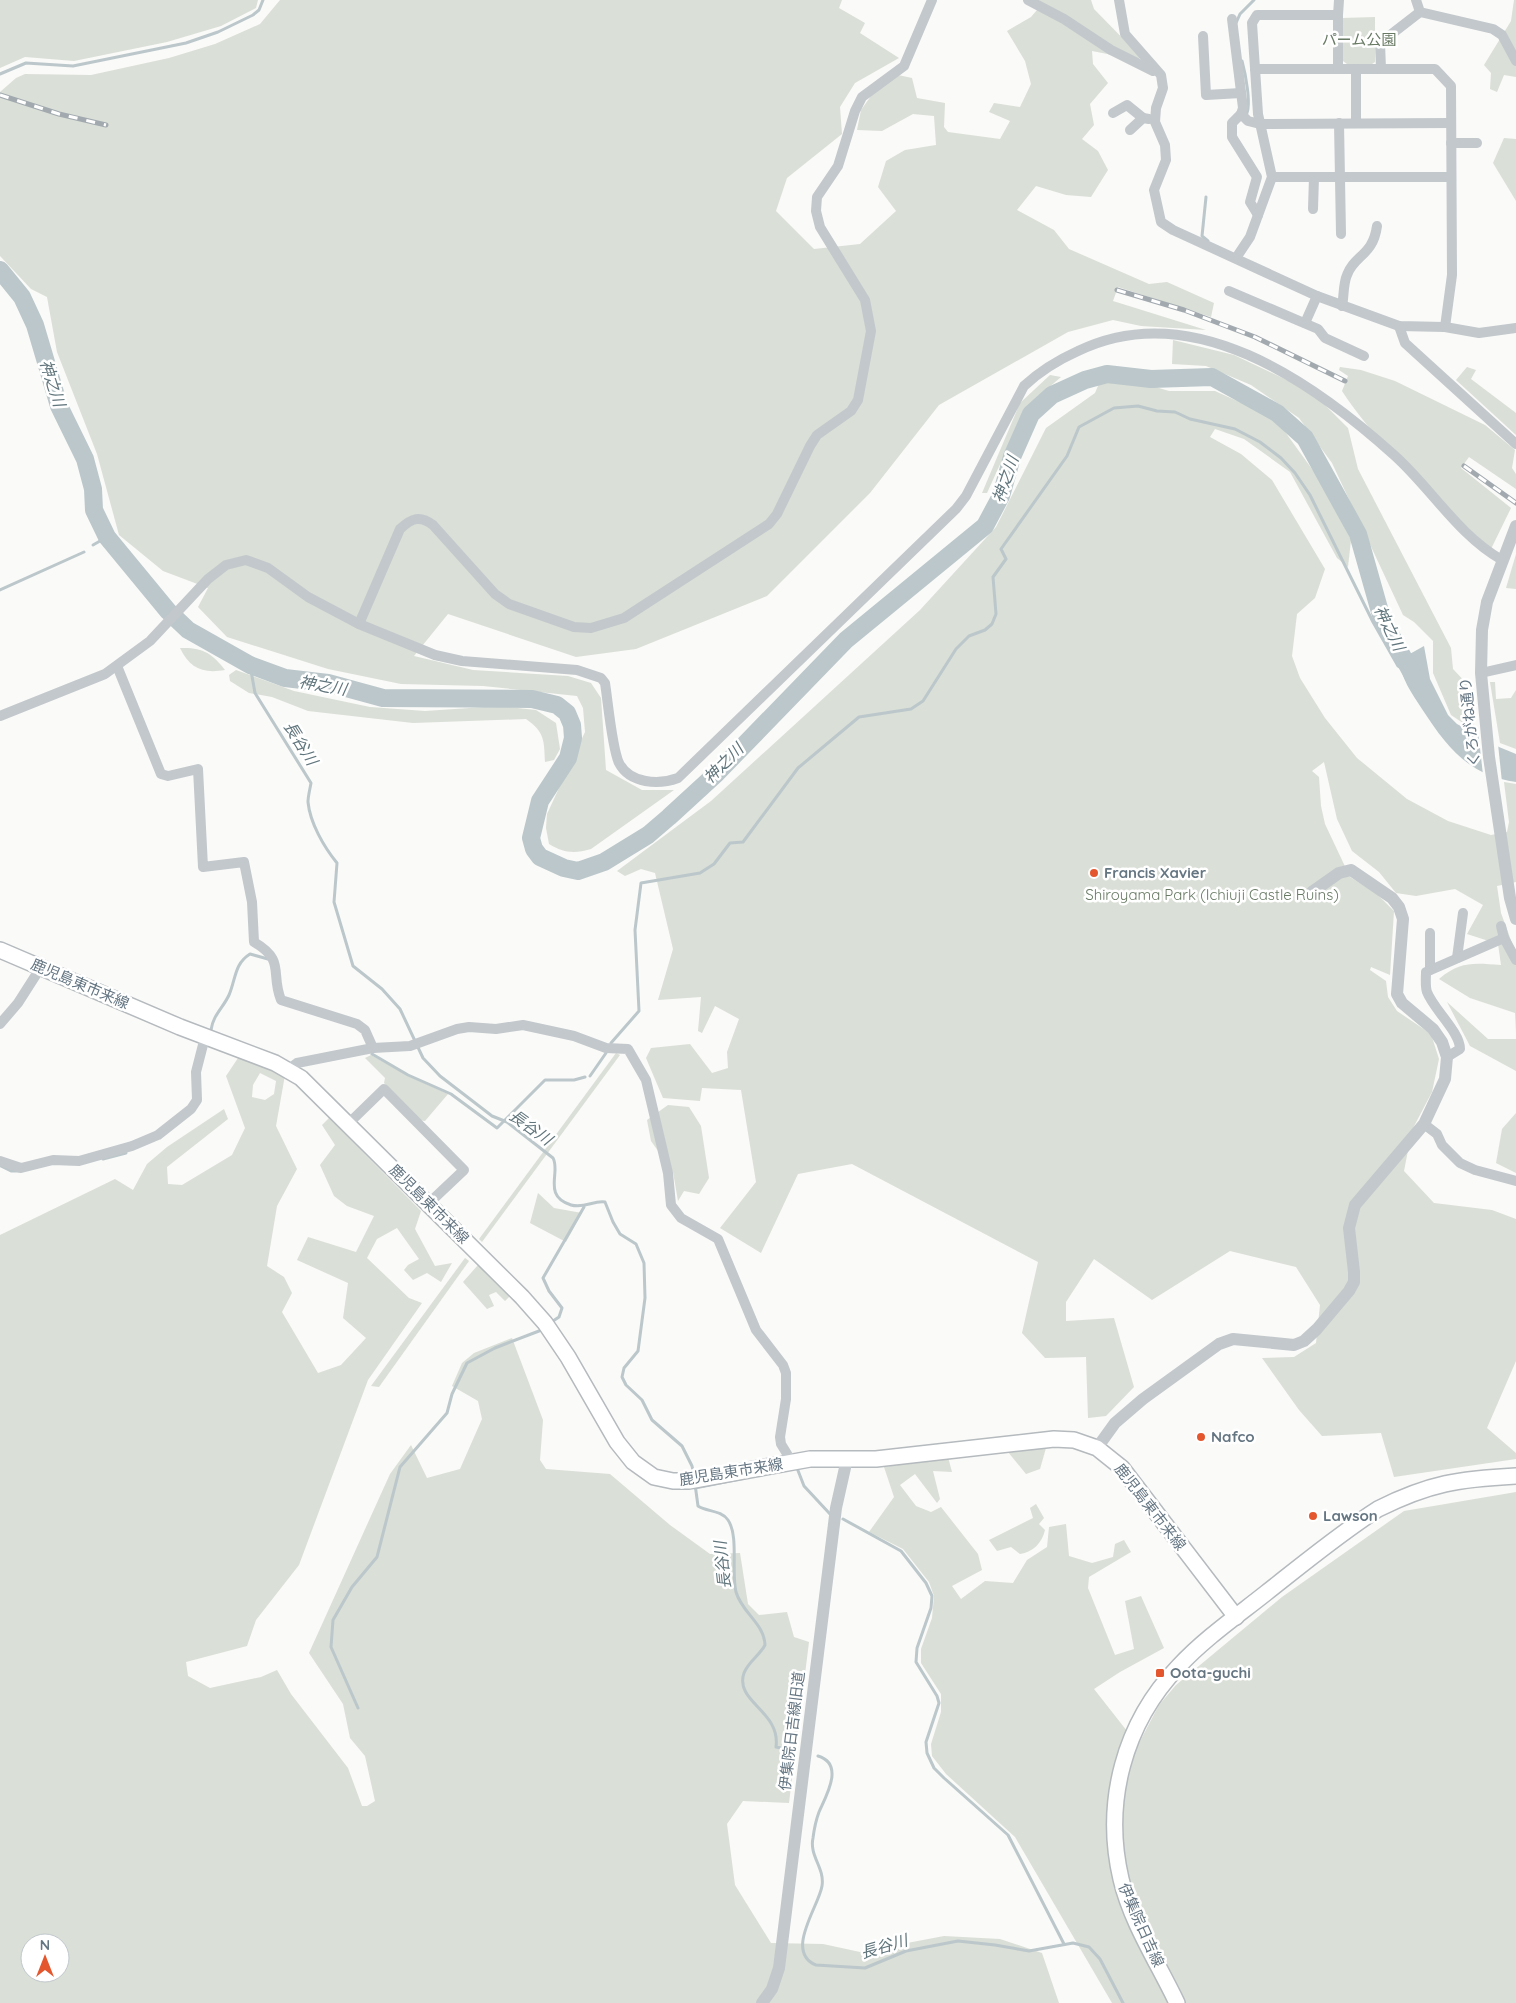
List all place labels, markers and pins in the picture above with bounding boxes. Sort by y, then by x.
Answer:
place label: Francis Xavier [1104,863,1207,882]
marker: Francis Xavier [1088,867,1100,879]
place label: Nafco [1211,1427,1255,1446]
marker: Nafco [1195,1431,1207,1443]
place label: Lawson [1323,1506,1378,1525]
marker: Lawson [1307,1510,1319,1522]
place label: Oota-guchi [1170,1663,1251,1682]
marker: Oota-guchi [1154,1667,1166,1679]

